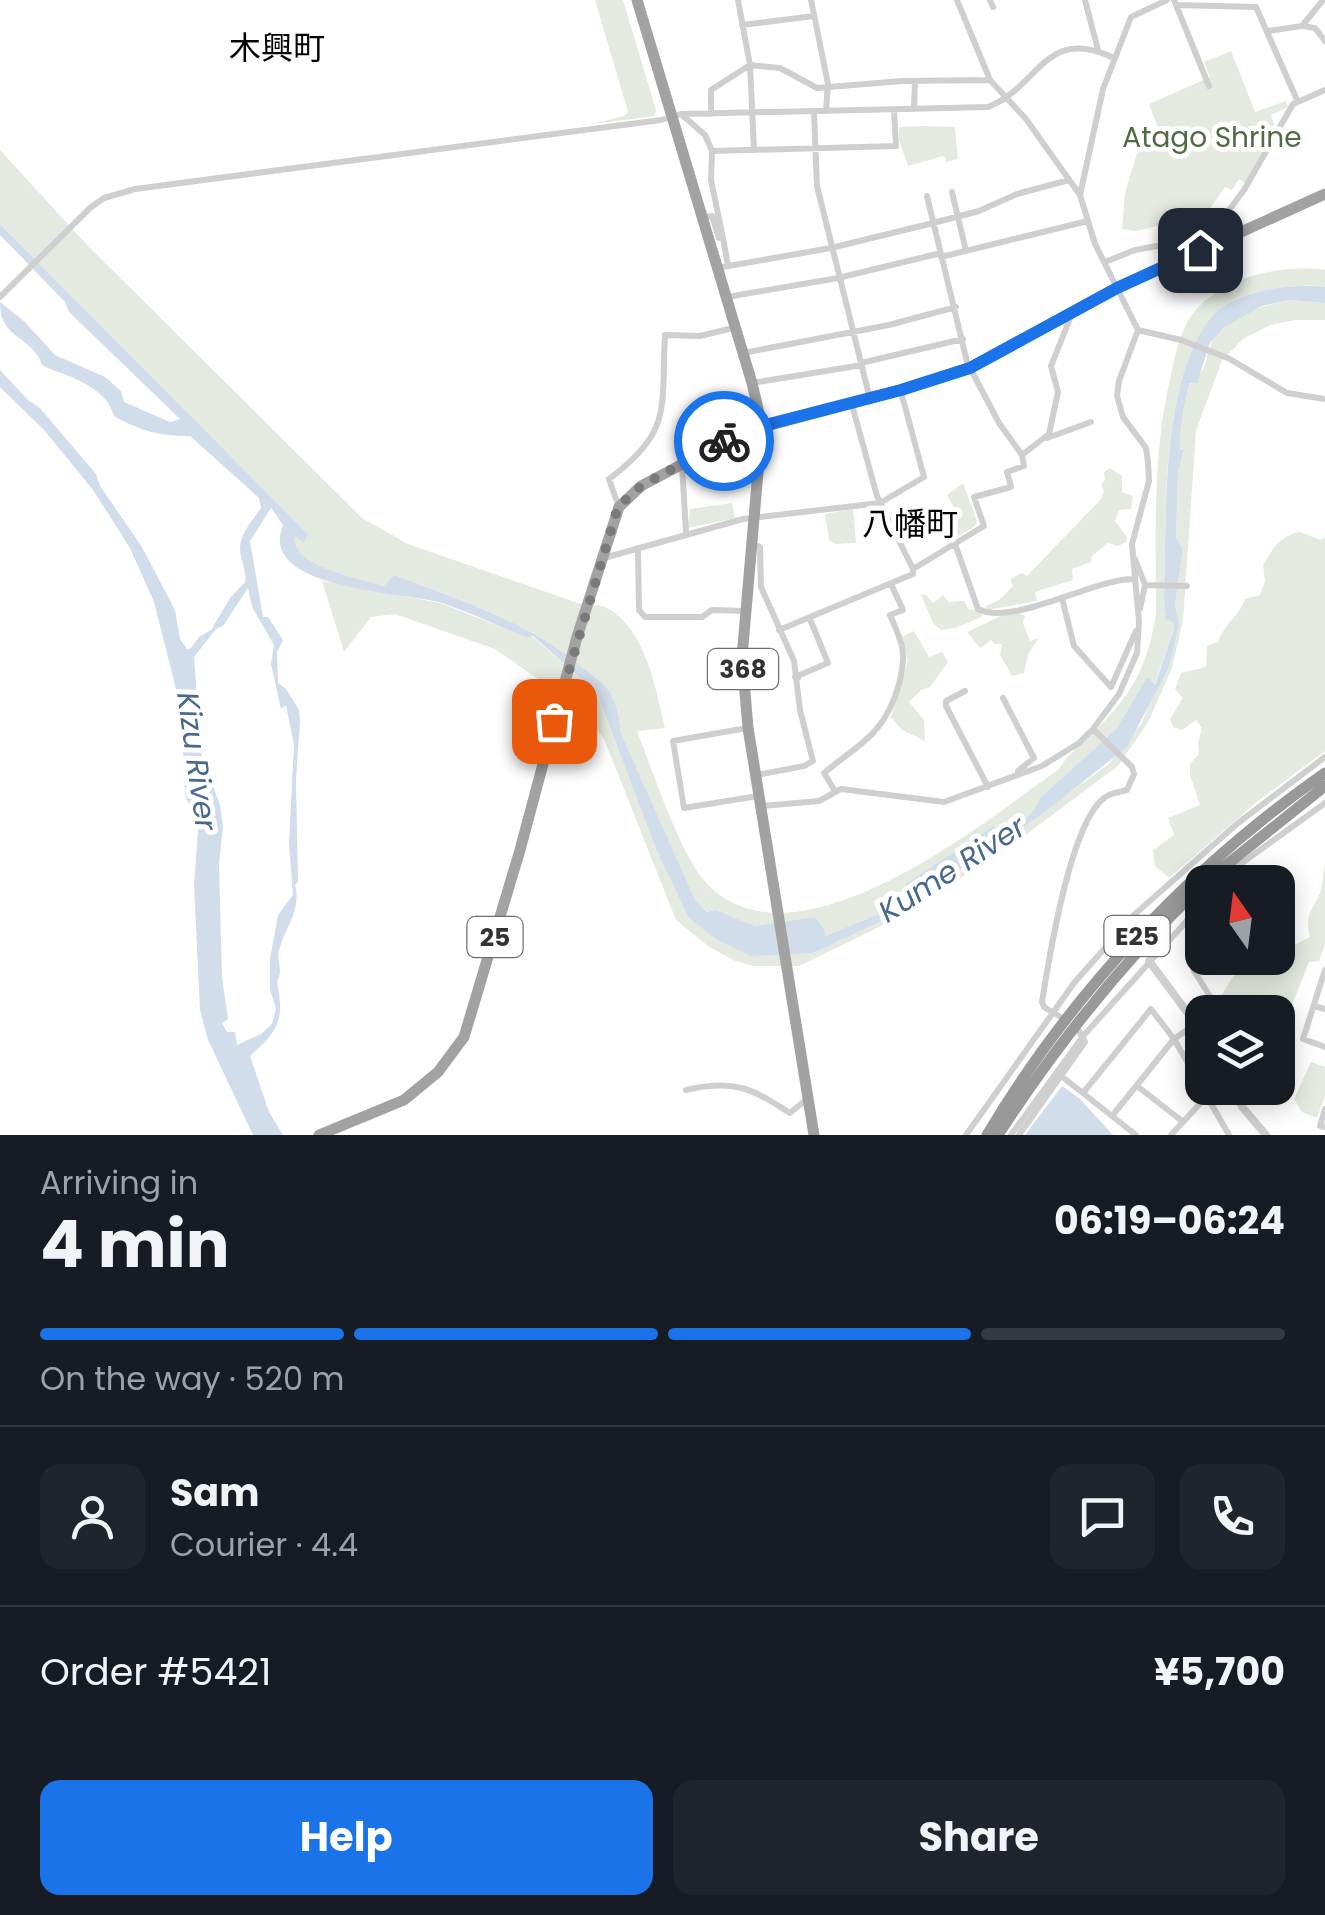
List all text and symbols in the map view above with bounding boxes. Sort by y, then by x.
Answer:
district label: 木興町 [229,25,325,70]
park label: Atago Shrine [1122,118,1302,157]
pin [1158,208,1243,293]
icon: home [1173,223,1228,278]
courier [674,391,774,491]
icon: bike [697,414,752,469]
district label: 八幡町 [862,501,958,546]
road number: 368 [708,649,778,689]
pin [512,679,597,764]
water label: Kizu River [166,689,228,834]
icon: bag [527,694,582,749]
water label: Kume River [870,805,1035,933]
north arrow [1185,865,1295,975]
map controls [1185,865,1295,1105]
road number: E25 [1104,916,1170,956]
road number: 25 [468,917,522,957]
button: layers [1185,995,1295,1105]
text: Arriving in [40,1160,198,1205]
text: 06:19–06:24 [1054,1194,1285,1247]
text: 4 min [40,1199,230,1290]
text: On the way · 520 m [40,1356,345,1401]
button: person [40,1464,145,1569]
button: chat [1050,1464,1155,1569]
button: phone [1180,1464,1285,1569]
text: Sam [170,1466,259,1519]
text: Courier · 4.4 [170,1522,358,1567]
text: Order #5421 [40,1645,271,1698]
text: ¥5,700 [1154,1645,1285,1698]
button: Help [40,1780,653,1895]
button: Share [673,1780,1285,1895]

